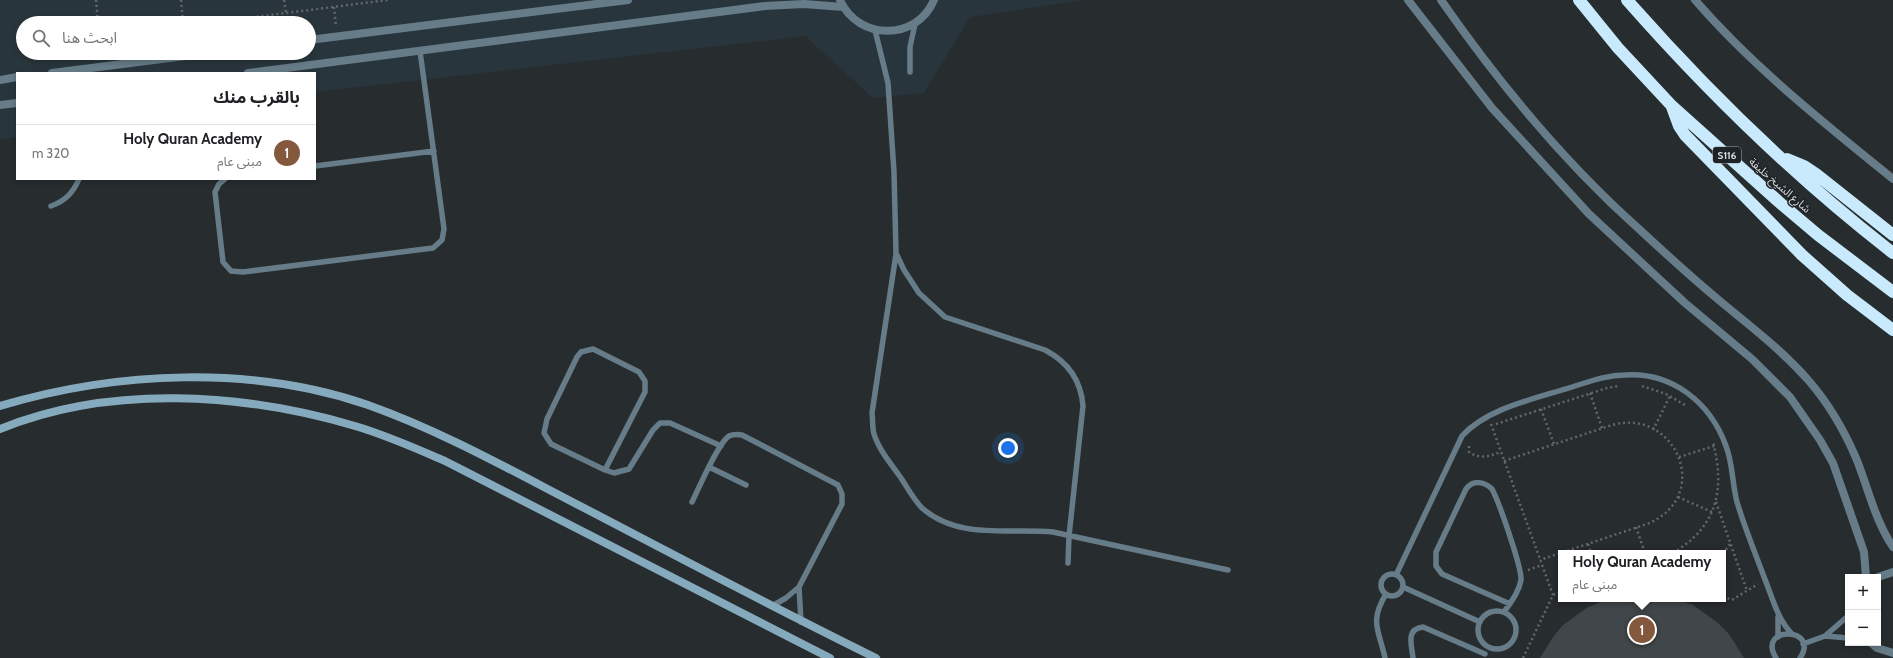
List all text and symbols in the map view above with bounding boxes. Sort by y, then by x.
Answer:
search box [16,16,316,60]
icon: search [30,27,52,49]
text: ابحث هنا [62,29,117,47]
text: بالقرب منك [213,87,300,107]
text: Holy Quran Academy [123,130,262,148]
text: 320 m [32,145,69,161]
text: 1 [285,145,289,161]
road number: S116 [1713,147,1741,163]
text: مبنى عام [217,153,262,169]
street label: شارع الشيخ خليفة [1746,154,1814,217]
your location [998,438,1018,458]
popup [1558,550,1726,602]
text: Holy Quran Academy [1573,553,1711,571]
map controls [1845,574,1881,646]
button: + [1845,574,1881,610]
text: مبنى عام [1573,576,1617,592]
button: − [1845,610,1881,646]
pin: 1 [1629,615,1655,645]

